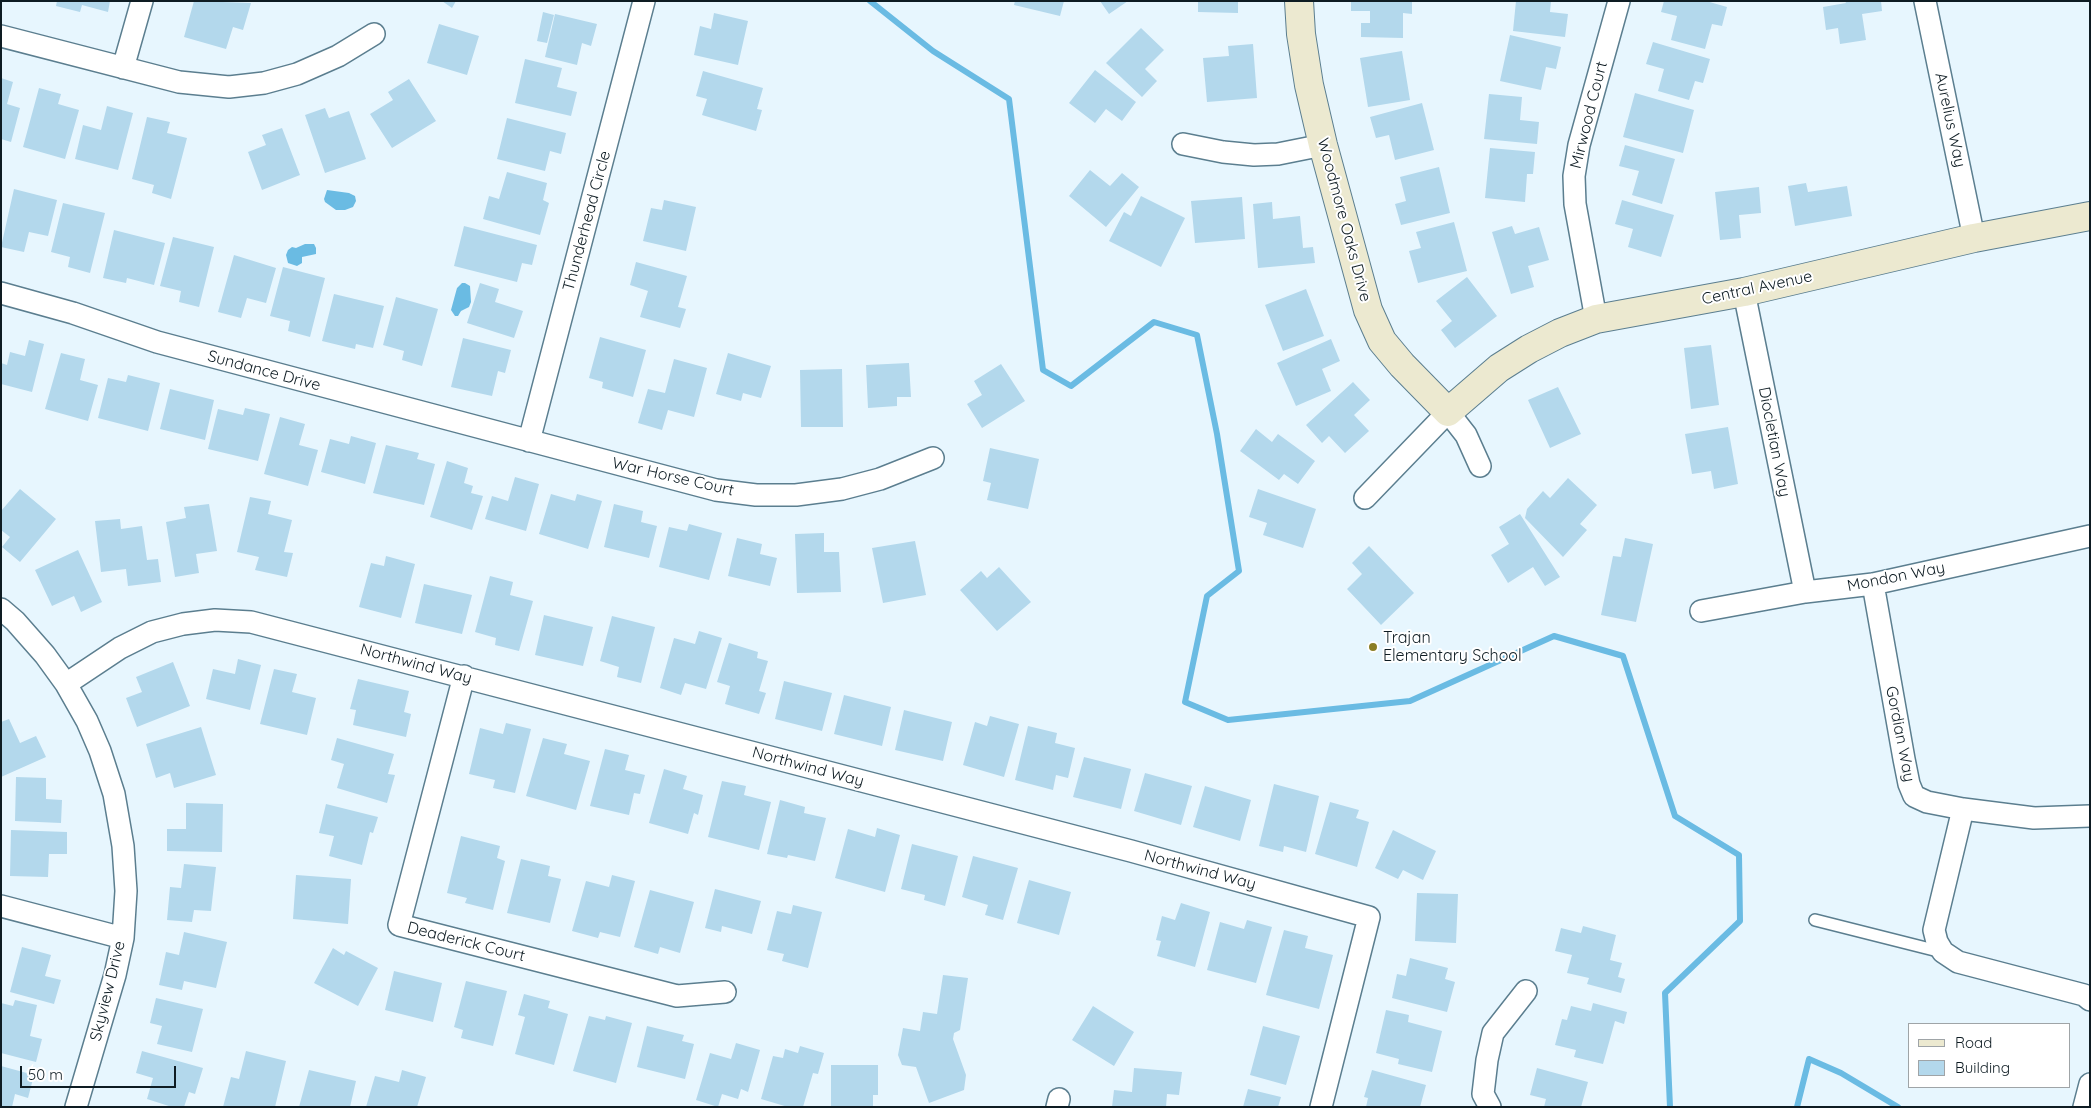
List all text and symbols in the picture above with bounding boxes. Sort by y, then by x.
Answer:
street label: Mirwood Court [1566,59,1612,171]
street label: Aurelius Way [1931,71,1969,169]
street label: Woodmore Oaks Drive [1313,136,1375,304]
street label: Thunderhead Circle [559,149,615,293]
street label: Central Avenue [1700,267,1814,309]
street label: Sundance Drive [205,347,323,395]
street label: Diocletian Way [1754,385,1794,499]
street label: War Horse Court [610,454,736,500]
street label: Mondon Way [1845,558,1947,596]
place label: Trajan Elementary School [1383,628,1522,666]
street label: Northwind Way [358,640,474,688]
marker: Trajan Elementary School [1367,641,1379,653]
street label: Gordian Way [1881,685,1919,783]
street label: Northwind Way [750,743,866,791]
street label: Northwind Way [1142,846,1258,894]
street label: Deaderick Court [405,918,527,966]
street label: Skyview Drive [86,939,130,1043]
legend [1908,1023,2071,1088]
text: Road [1955,1033,1992,1052]
scale bar [22,1056,179,1088]
text: Building [1955,1058,2010,1077]
text: 50 m [28,1065,63,1084]

